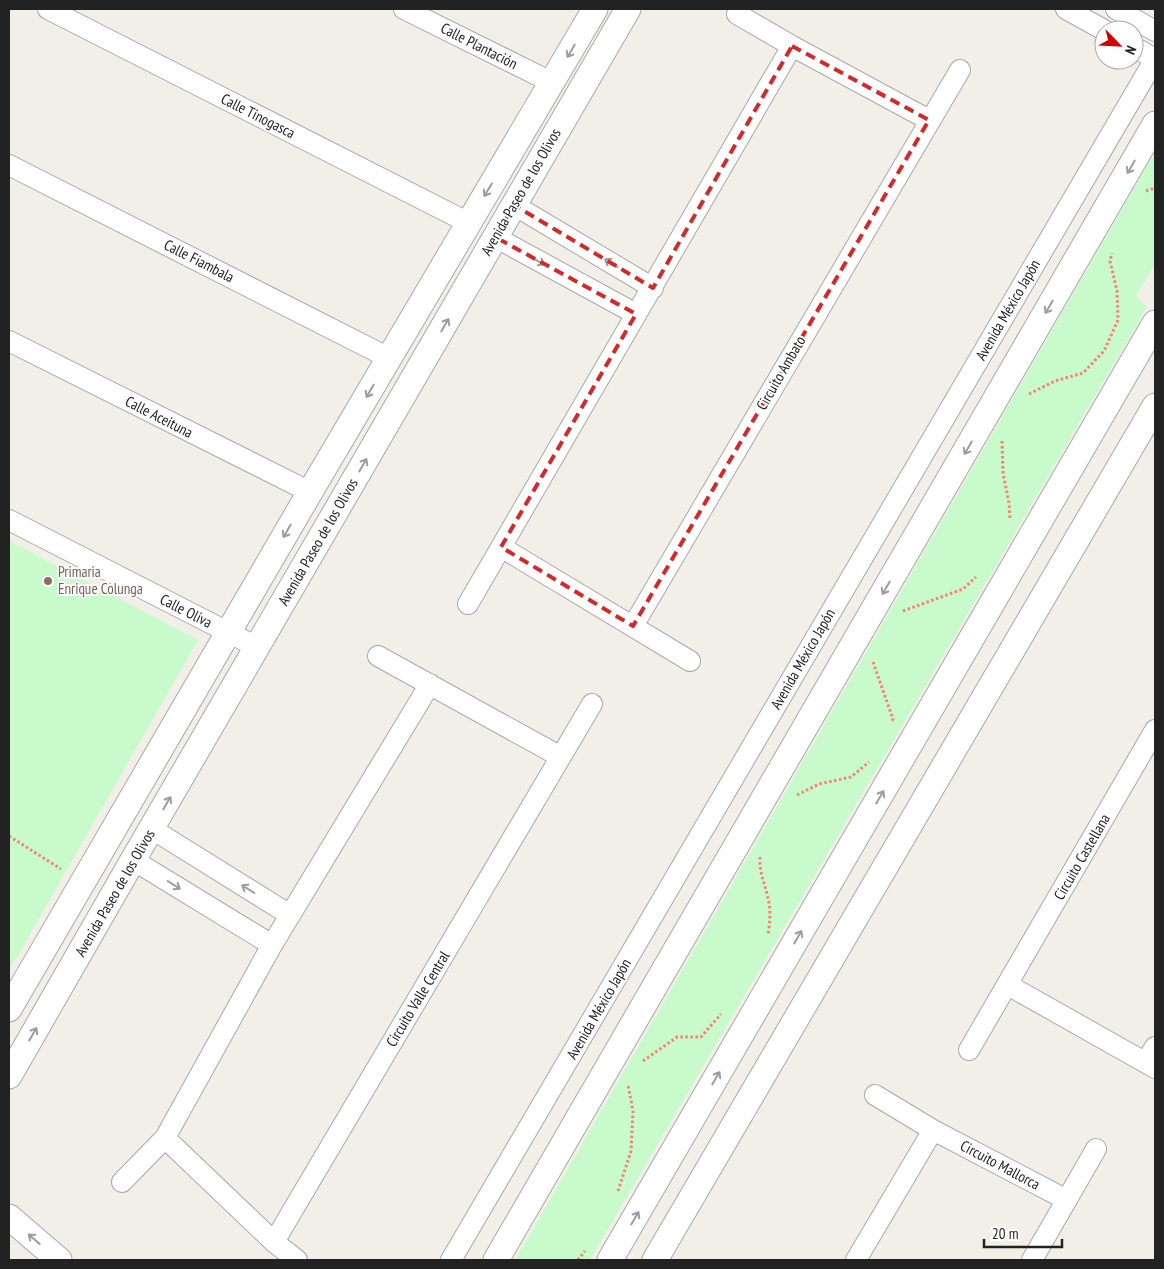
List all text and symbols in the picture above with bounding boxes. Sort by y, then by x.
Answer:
street label: Calle Plantación [438,18,521,73]
north arrow [1094,20,1144,70]
one-way arrow [566,43,576,58]
text: N [1121,43,1141,57]
street label: Calle Tinogasca [218,89,298,142]
street label: Avenida Paseo de los Olivos [476,125,565,259]
one-way arrow [1125,159,1135,173]
one-way arrow [482,183,492,197]
street label: Calle Fiambala [161,235,238,286]
one-way arrow [531,256,546,266]
street label: Avenida México Japón [971,256,1044,363]
one-way arrow [604,257,618,267]
one-way arrow [1044,300,1054,314]
one-way arrow [440,318,450,332]
street label: Circuito Ambato [752,332,809,413]
one-way arrow [364,383,374,397]
street label: Calle Aceituna [122,391,196,442]
one-way arrow [962,440,972,454]
one-way arrow [358,459,368,473]
street label: Avenida Paseo de los Olivos [273,475,362,609]
one-way arrow [282,523,292,537]
place label: Primaria Enrique Colunga [58,562,143,598]
marker: Primaria Enrique Colunga [42,575,54,587]
one-way arrow [881,581,891,596]
street label: Calle Oliva [157,589,215,632]
street label: Avenida México Japón [766,605,839,712]
one-way arrow [875,790,885,804]
one-way arrow [162,795,172,810]
street label: Circuito Castellana [1049,810,1114,903]
street label: Avenida Paseo de los Olivos [70,826,159,960]
one-way arrow [167,881,181,891]
one-way arrow [242,884,256,894]
one-way arrow [793,930,803,945]
street label: Circuito Valle Central [382,947,454,1050]
street label: Avenida México Japón [562,955,635,1062]
one-way arrow [29,1027,38,1042]
one-way arrow [712,1071,722,1085]
street label: Circuito Mallorca [957,1136,1043,1193]
one-way arrow [630,1212,640,1226]
scale bar [984,1216,1062,1248]
text: 20 m [992,1224,1018,1243]
one-way arrow [28,1233,41,1244]

